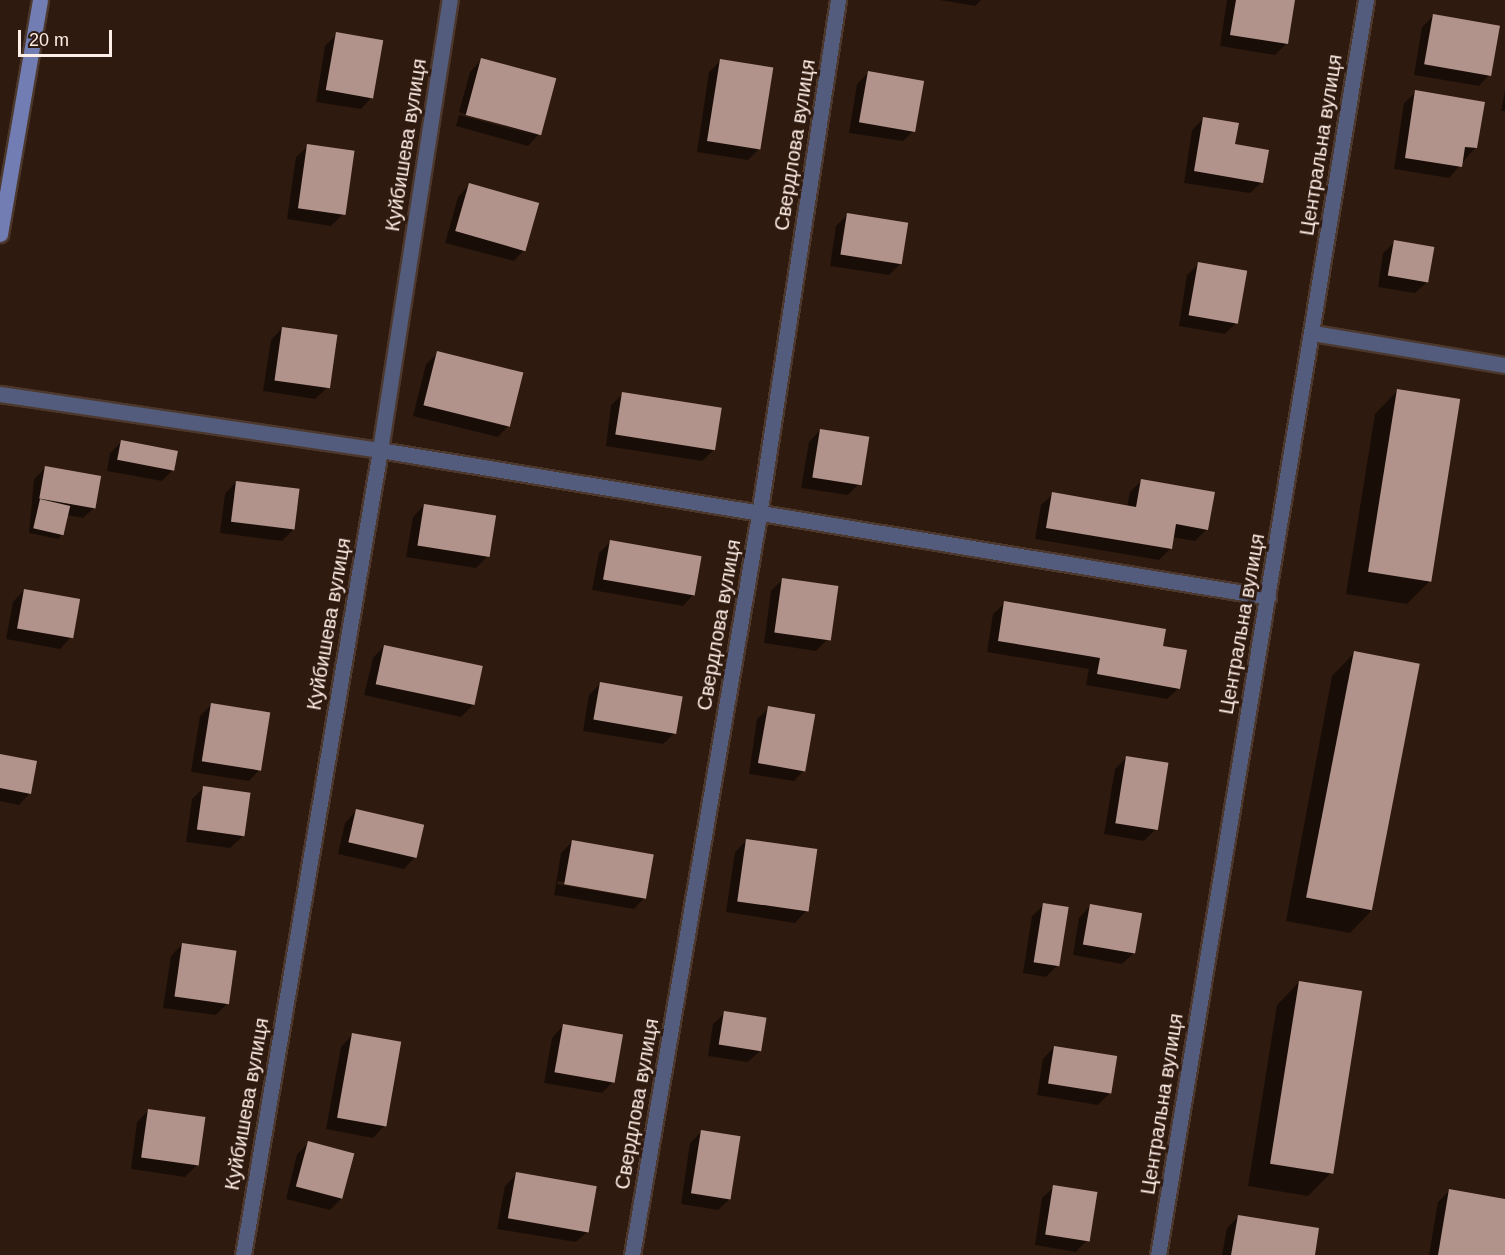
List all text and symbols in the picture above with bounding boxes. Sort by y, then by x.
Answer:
scale bar [21,18,116,56]
text: 20 m [29,30,69,50]
street label: Центральна вулиця [1295,53,1347,237]
street label: Куйбишева вулиця [380,57,432,233]
street label: Свердлова вулиця [770,58,820,232]
street label: Центральна вулиця [1214,532,1270,716]
street label: Куйбишева вулиця [302,536,356,712]
street label: Свердлова вулиця [692,538,746,712]
street label: Центральна вулиця [1136,1012,1188,1196]
street label: Куйбишева вулиця [220,1016,274,1192]
street label: Свердлова вулиця [610,1017,664,1191]

